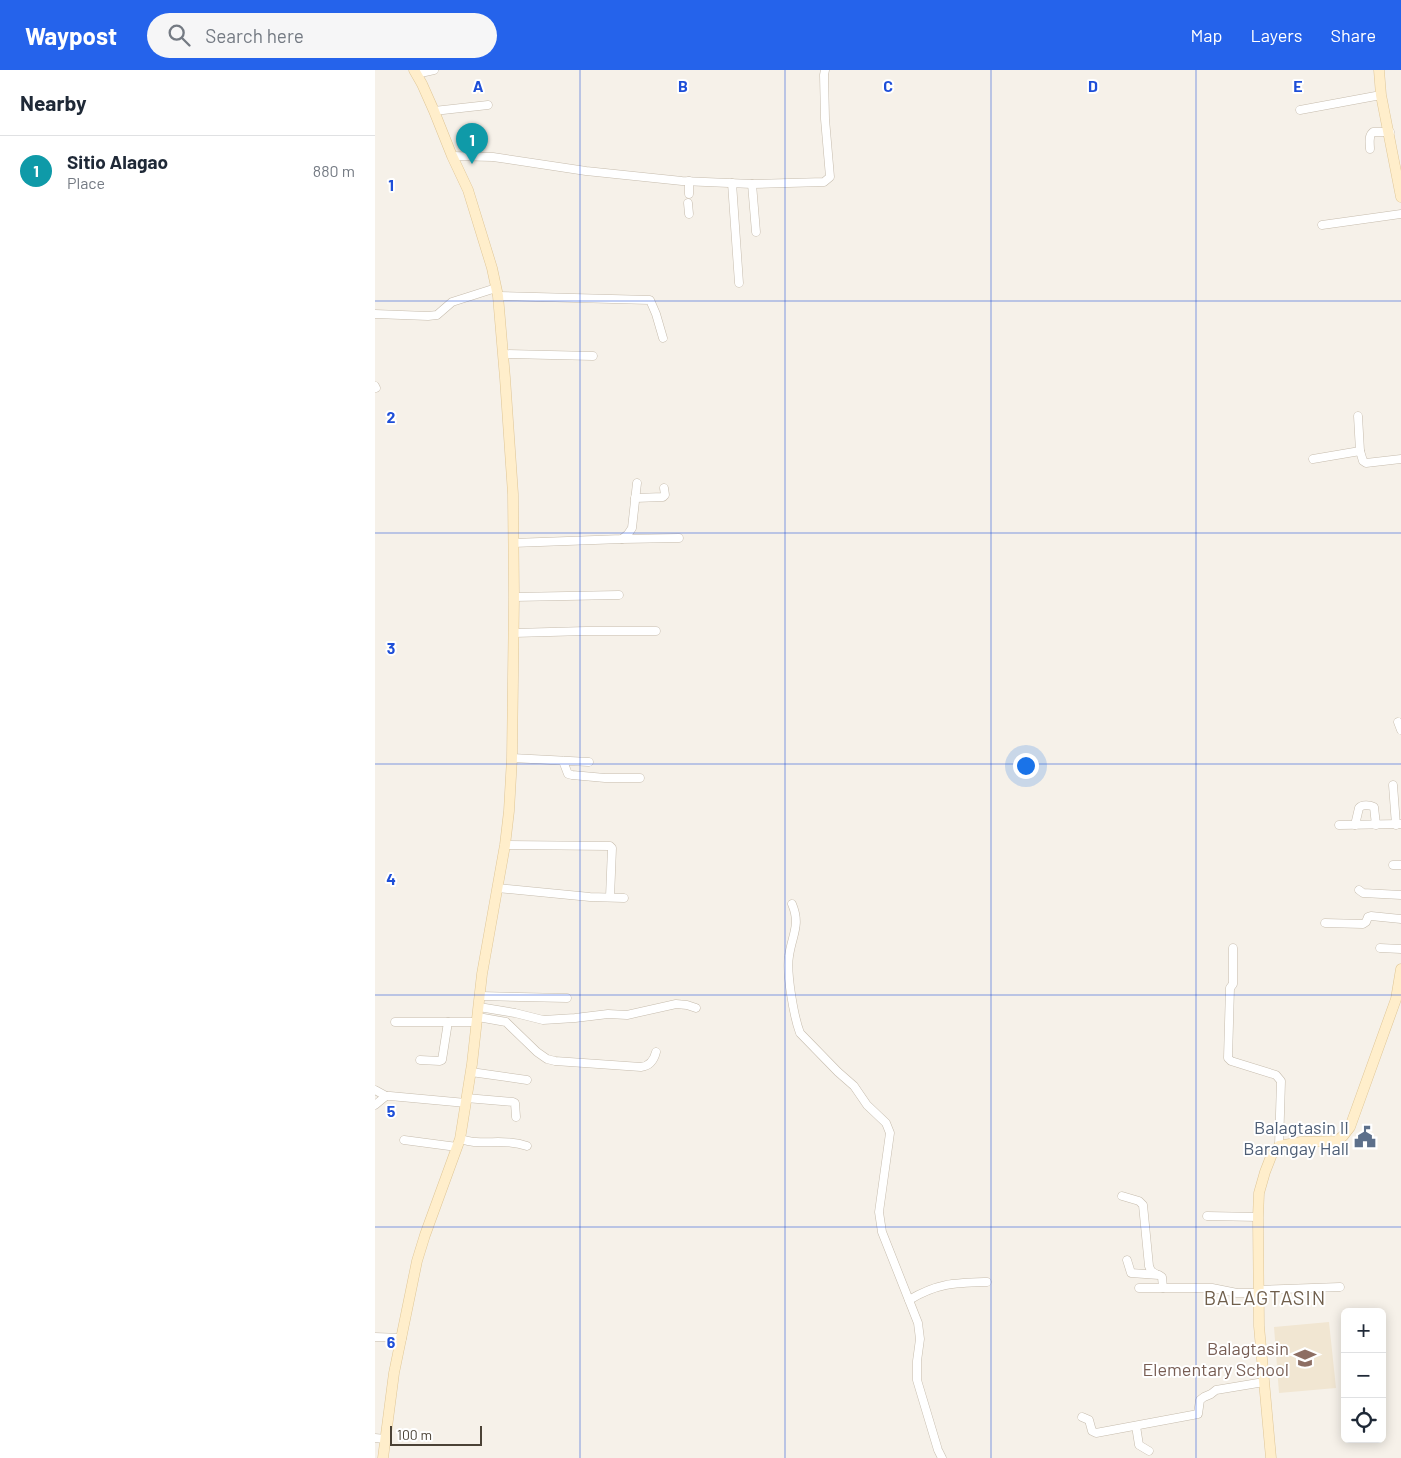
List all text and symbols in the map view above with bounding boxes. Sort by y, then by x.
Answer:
search box [147,13,497,58]
text: Waypost [25,21,117,50]
icon: search [165,21,193,49]
text: Search here [205,24,304,47]
text: Map [1190,24,1222,46]
text: Layers [1250,24,1303,46]
text: Share [1331,24,1376,46]
text: A [473,76,484,95]
text: B [678,76,688,95]
text: C [883,76,893,95]
text: D [1088,76,1098,95]
text: E [1293,76,1303,95]
text: Nearby [20,90,86,115]
pin: 1 [456,123,488,164]
text: Sitio Alagao [67,150,168,173]
text: 1 [33,161,39,180]
text: 880 m [313,161,355,180]
text: Place [67,173,105,192]
text: 1 [388,175,394,194]
text: 2 [387,407,396,426]
text: 3 [387,638,395,657]
your location [1013,753,1039,779]
text: 4 [386,869,396,888]
text: 5 [387,1101,396,1120]
place label: Balagtasin II Barangay Hall [1243,1116,1349,1159]
public building icon: Balagtasin II Barangay Hall [1352,1124,1378,1150]
district label: BALAGTASIN [1204,1285,1326,1309]
map controls [1341,1308,1386,1443]
button: + [1341,1308,1386,1353]
text: 6 [387,1332,396,1351]
place label: Balagtasin Elementary School [1142,1337,1289,1380]
school or university icon: Balagtasin Elementary School [1292,1345,1318,1371]
button: − [1341,1353,1386,1398]
button: locate [1341,1398,1386,1443]
scale bar [390,1423,483,1446]
text: 100 m [397,1426,432,1443]

